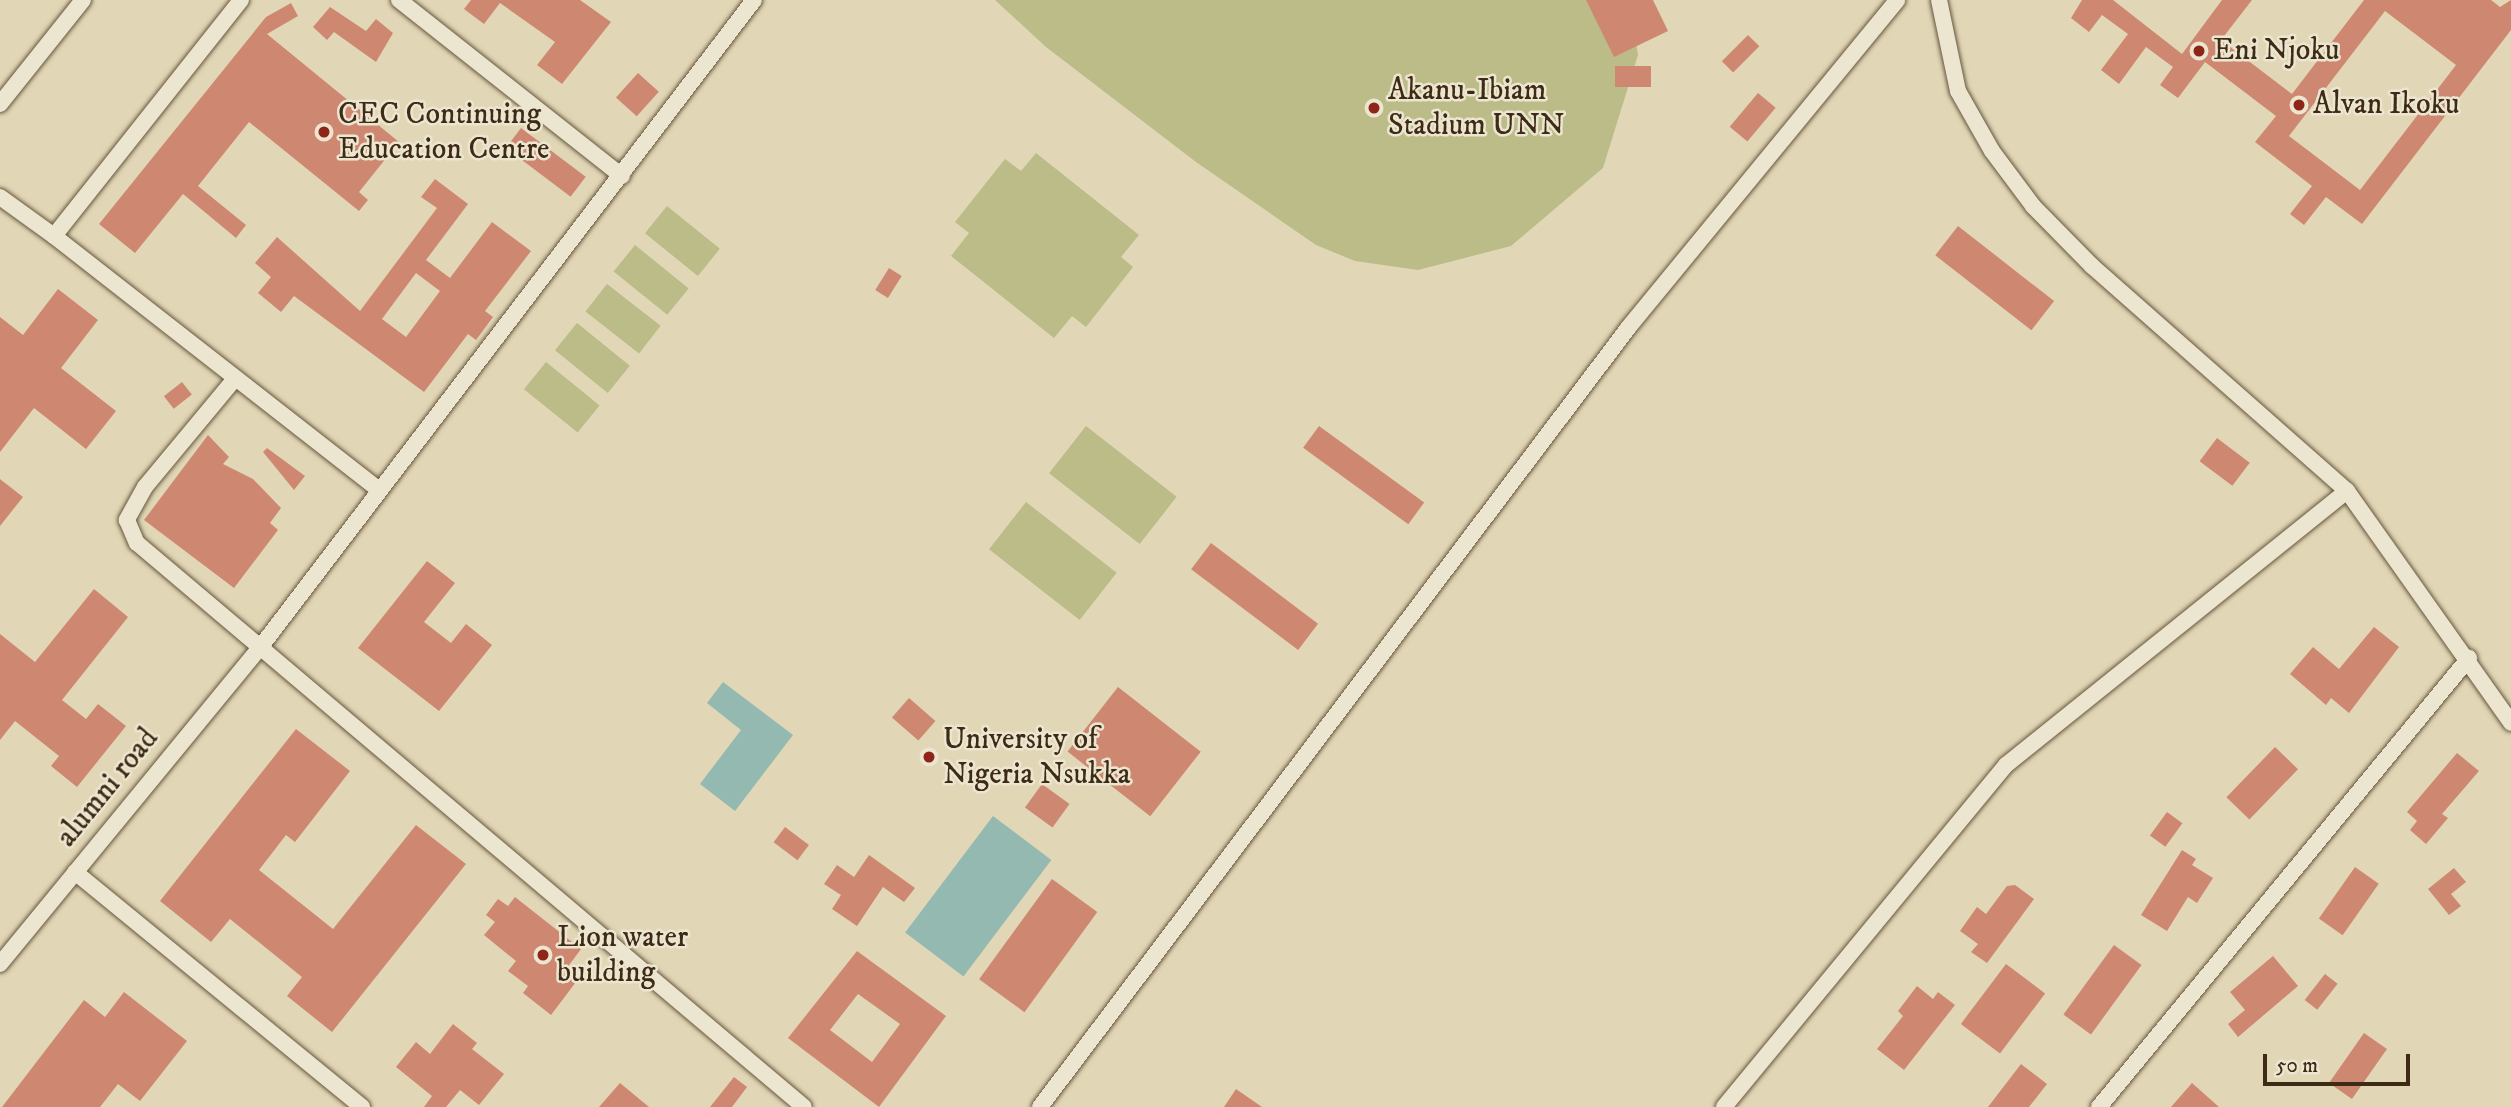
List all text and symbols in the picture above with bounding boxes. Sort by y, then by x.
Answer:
place label: Eni Njoku [2213,33,2339,69]
marker: Eni Njoku [2191,43,2207,59]
place label: Akanu-Ibiam Stadium UNN [1388,73,1565,144]
place label: Alvan Ikoku [2313,87,2460,123]
place label: CEC Continuing Education Centre [338,97,549,168]
marker: Alvan Ikoku [2291,97,2307,113]
marker: Akanu-Ibiam Stadium UNN [1366,100,1382,116]
marker: CEC Continuing Education Centre [316,124,332,140]
street label: alumni road [49,721,167,855]
place label: University of Nigeria Nsukka [943,722,1131,792]
marker: University of Nigeria Nsukka [921,749,937,765]
place label: Lion water building [557,920,688,990]
marker: Lion water building [535,947,551,963]
scale bar [2266,1040,2413,1084]
text: 50 m [2276,1053,2318,1079]

